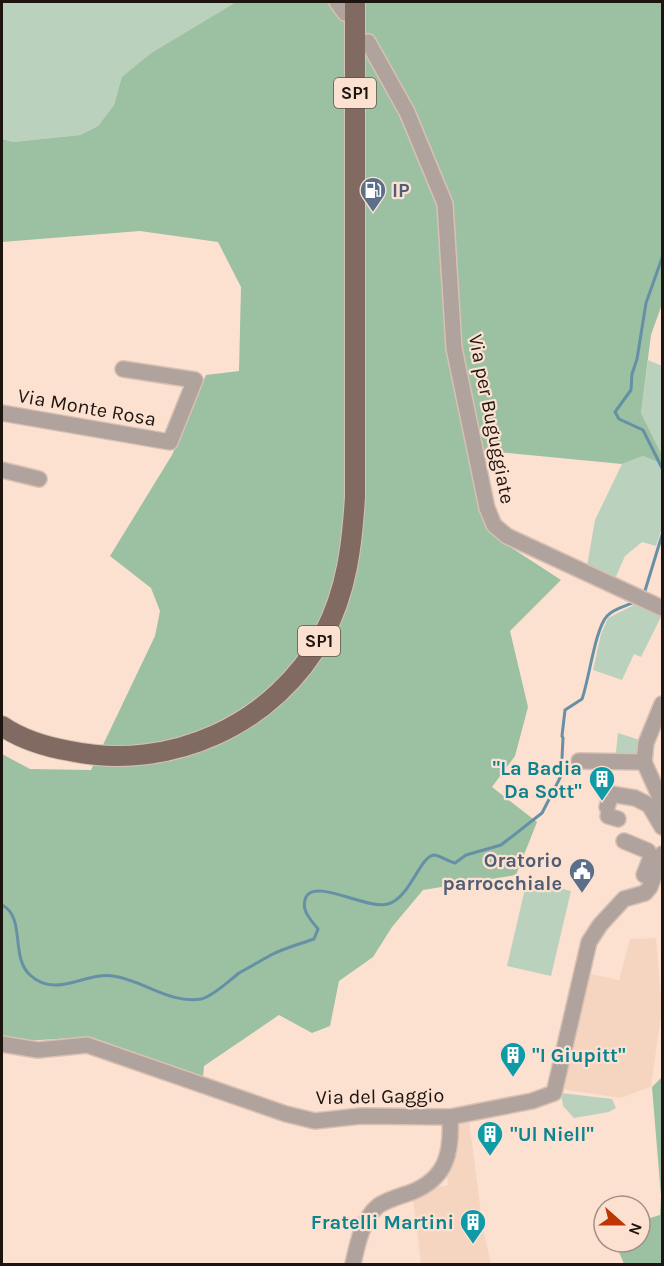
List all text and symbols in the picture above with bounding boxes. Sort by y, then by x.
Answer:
road number: SP1 [334,78,376,108]
fuel station icon: IP [358,175,388,213]
place label: IP [392,179,410,202]
street label: Via per Buguggiate [464,332,519,506]
street label: Via Monte Rosa [16,384,158,431]
road number: SP1 [298,626,340,656]
place label: "La Badia Da Sott" [493,757,582,803]
building icon: "La Badia Da Sott" [587,764,617,802]
place label: Oratorio parrocchiale [442,849,562,895]
public building icon: Oratorio parrocchiale [567,856,597,894]
building icon: "I Giupitt" [498,1040,528,1078]
place label: "I Giupitt" [532,1044,626,1067]
street label: Via del Gaggio [315,1084,445,1109]
building icon: "Ul Niell" [475,1119,505,1157]
place label: "Ul Niell" [510,1123,594,1146]
north arrow [592,1194,652,1254]
building icon: Fratelli Martini [458,1207,488,1245]
place label: Fratelli Martini [311,1211,454,1234]
text: N [625,1220,646,1238]

